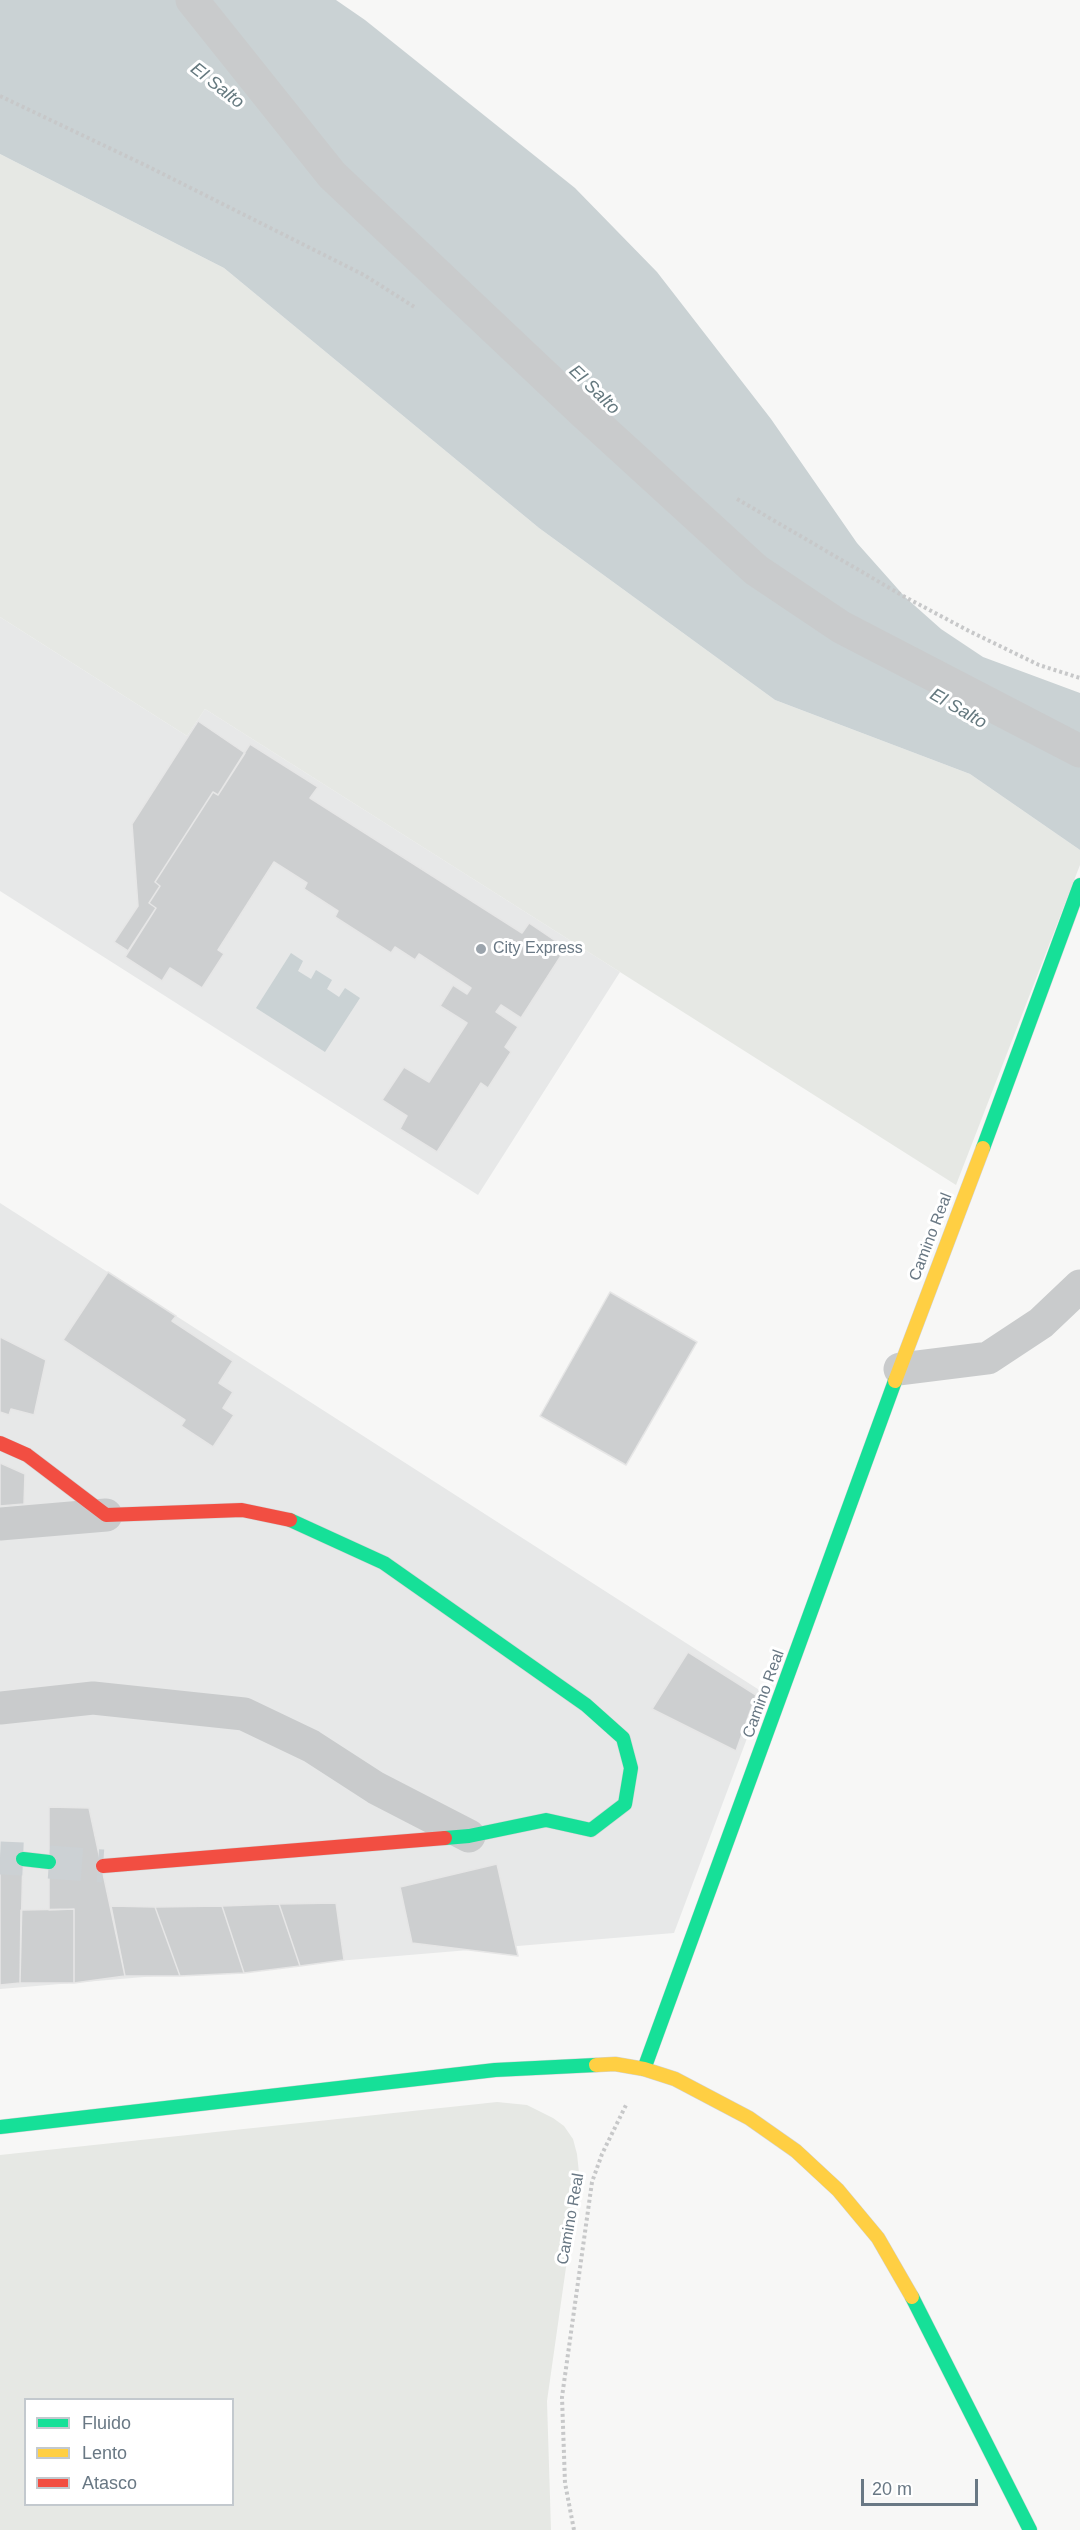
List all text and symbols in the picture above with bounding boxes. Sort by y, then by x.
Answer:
water label: El Salto [186,58,248,114]
water label: El Salto [564,361,624,419]
water label: El Salto [926,684,990,734]
place label: City Express [493,939,583,959]
marker: City Express [474,942,488,956]
street label: Camino Real [905,1190,957,1284]
street label: Camino Real [739,1647,789,1741]
street label: Camino Real [554,2172,588,2266]
legend [24,2398,234,2506]
text: Fluido [82,2413,131,2433]
text: Lento [82,2443,127,2463]
scale bar [864,2467,981,2505]
text: Atasco [82,2473,137,2493]
text: 20 m [872,2479,912,2499]

